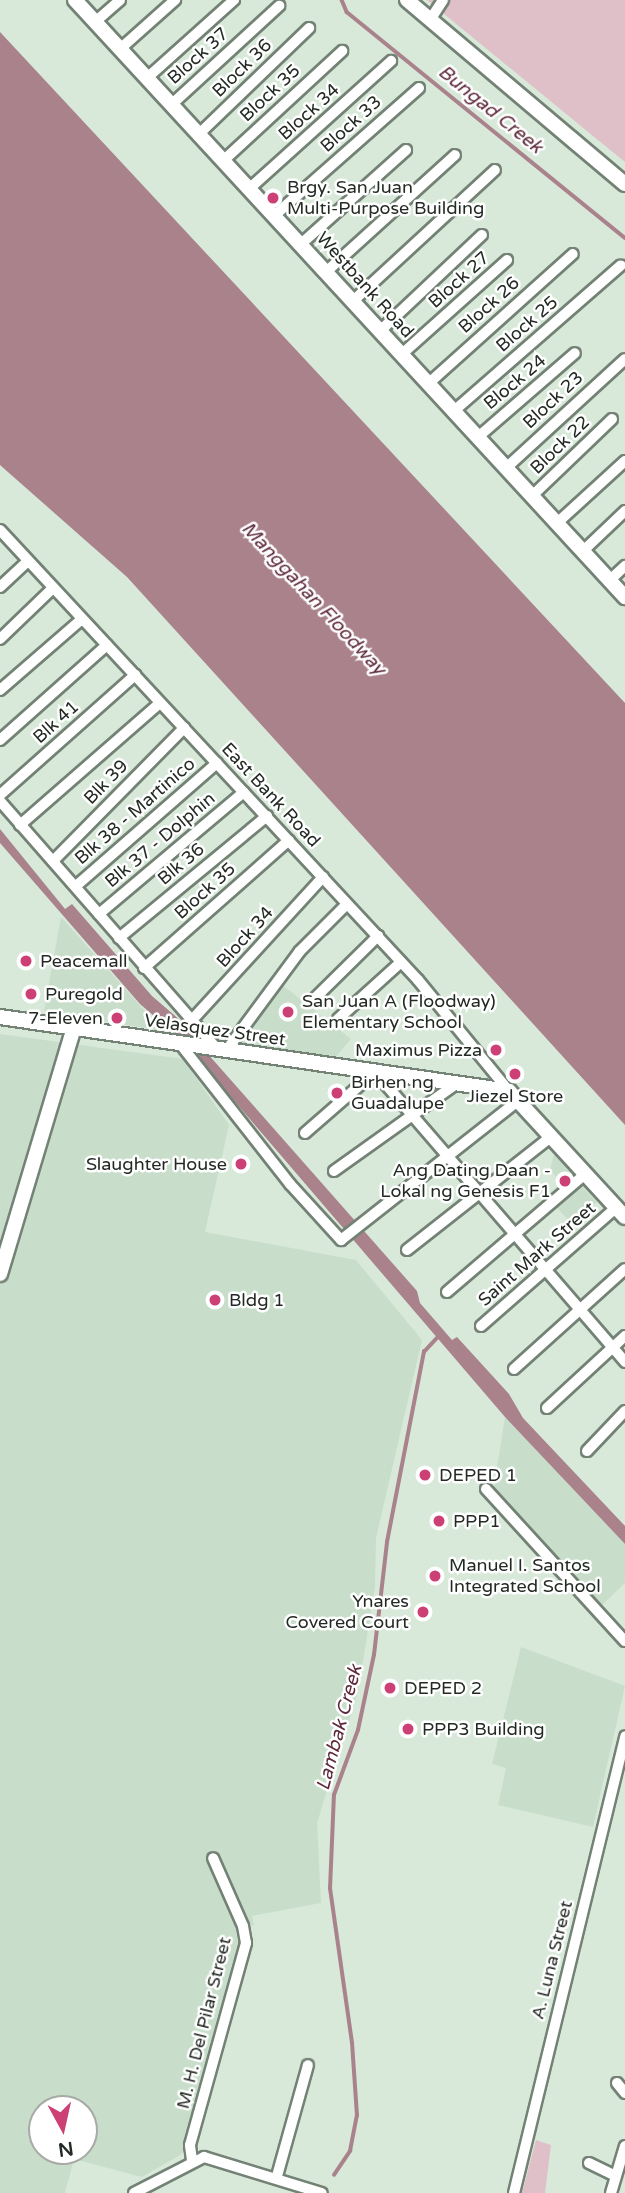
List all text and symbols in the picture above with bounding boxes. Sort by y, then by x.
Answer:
street label: Block 37 [163,23,233,89]
street label: Block 36 [208,34,276,102]
street label: Block 35 [235,60,305,126]
water label: Bungad Creek [433,61,547,159]
street label: Block 34 [274,79,344,145]
street label: Block 33 [316,91,386,157]
place label: Brgy. San Juan Multi-Purpose Building [287,177,484,220]
marker: Brgy. San Juan Multi-Purpose Building [265,190,281,206]
street label: Westbank Road [312,228,418,342]
street label: Block 27 [424,247,494,313]
street label: Block 26 [454,272,524,338]
street label: Block 25 [492,291,562,357]
street label: Block 24 [480,350,550,414]
street label: Block 23 [518,367,588,433]
street label: Block 22 [526,411,594,479]
water label: Manggahan Floodway [236,518,390,680]
street label: Blk 41 [29,696,83,748]
street label: East Bank Road [217,738,325,852]
street label: Blk 38 - Martinico [70,753,200,869]
street label: Blk 39 [80,755,132,809]
street label: Blk 37 - Dolphin [101,788,219,892]
street label: Blk 36 [153,838,209,890]
street label: Block 35 [170,858,240,924]
street label: Block 34 [212,902,278,972]
place label: Peacemall [40,950,127,972]
marker: Peacemall [18,953,34,969]
place label: Puregold [45,983,123,1005]
marker: Puregold [23,986,39,1002]
place label: San Juan A (Floodway) Elementary School [302,991,496,1034]
marker: San Juan A (Floodway) Elementary School [280,1004,296,1020]
place label: 7-Eleven [28,1007,103,1029]
street label: Velasquez Street [143,1009,287,1051]
marker: 7-Eleven [109,1010,125,1026]
place label: Maximus Pizza [355,1039,482,1061]
marker: Maximus Pizza [488,1042,504,1058]
marker: Jiezel Store [507,1066,523,1082]
place label: Birhen ng Guadalupe [351,1072,444,1114]
marker: Birhen ng Guadalupe [329,1085,345,1101]
place label: Jiezel Store [467,1085,563,1107]
place label: Slaughter House [86,1153,227,1175]
marker: Slaughter House [233,1156,249,1172]
place label: Ang Dating Daan - Lokal ng Genesis F1 [380,1160,551,1202]
marker: Ang Dating Daan - Lokal ng Genesis F1 [557,1173,573,1189]
street label: Saint Mark Street [474,1197,600,1311]
place label: Bldg 1 [229,1289,285,1311]
marker: Bldg 1 [207,1292,223,1308]
place label: DEPED 1 [439,1464,517,1486]
marker: DEPED 1 [417,1467,433,1483]
place label: PPP1 [453,1510,501,1532]
marker: PPP1 [431,1513,447,1529]
place label: Manuel I. Santos Integrated School [449,1555,601,1598]
marker: Manuel I. Santos Integrated School [427,1568,443,1584]
place label: Ynares Covered Court [286,1591,409,1634]
marker: Ynares Covered Court [415,1604,431,1620]
water label: Lambak Creek [312,1663,368,1793]
place label: DEPED 2 [404,1677,482,1699]
marker: DEPED 2 [382,1680,398,1696]
place label: PPP3 Building [422,1718,545,1740]
marker: PPP3 Building [400,1721,416,1737]
street label: A. Luna Street [527,1899,577,2021]
street label: M. H. Del Pilar Street [172,1935,236,2111]
north arrow [28,2095,98,2165]
text: N [57,2137,75,2161]

